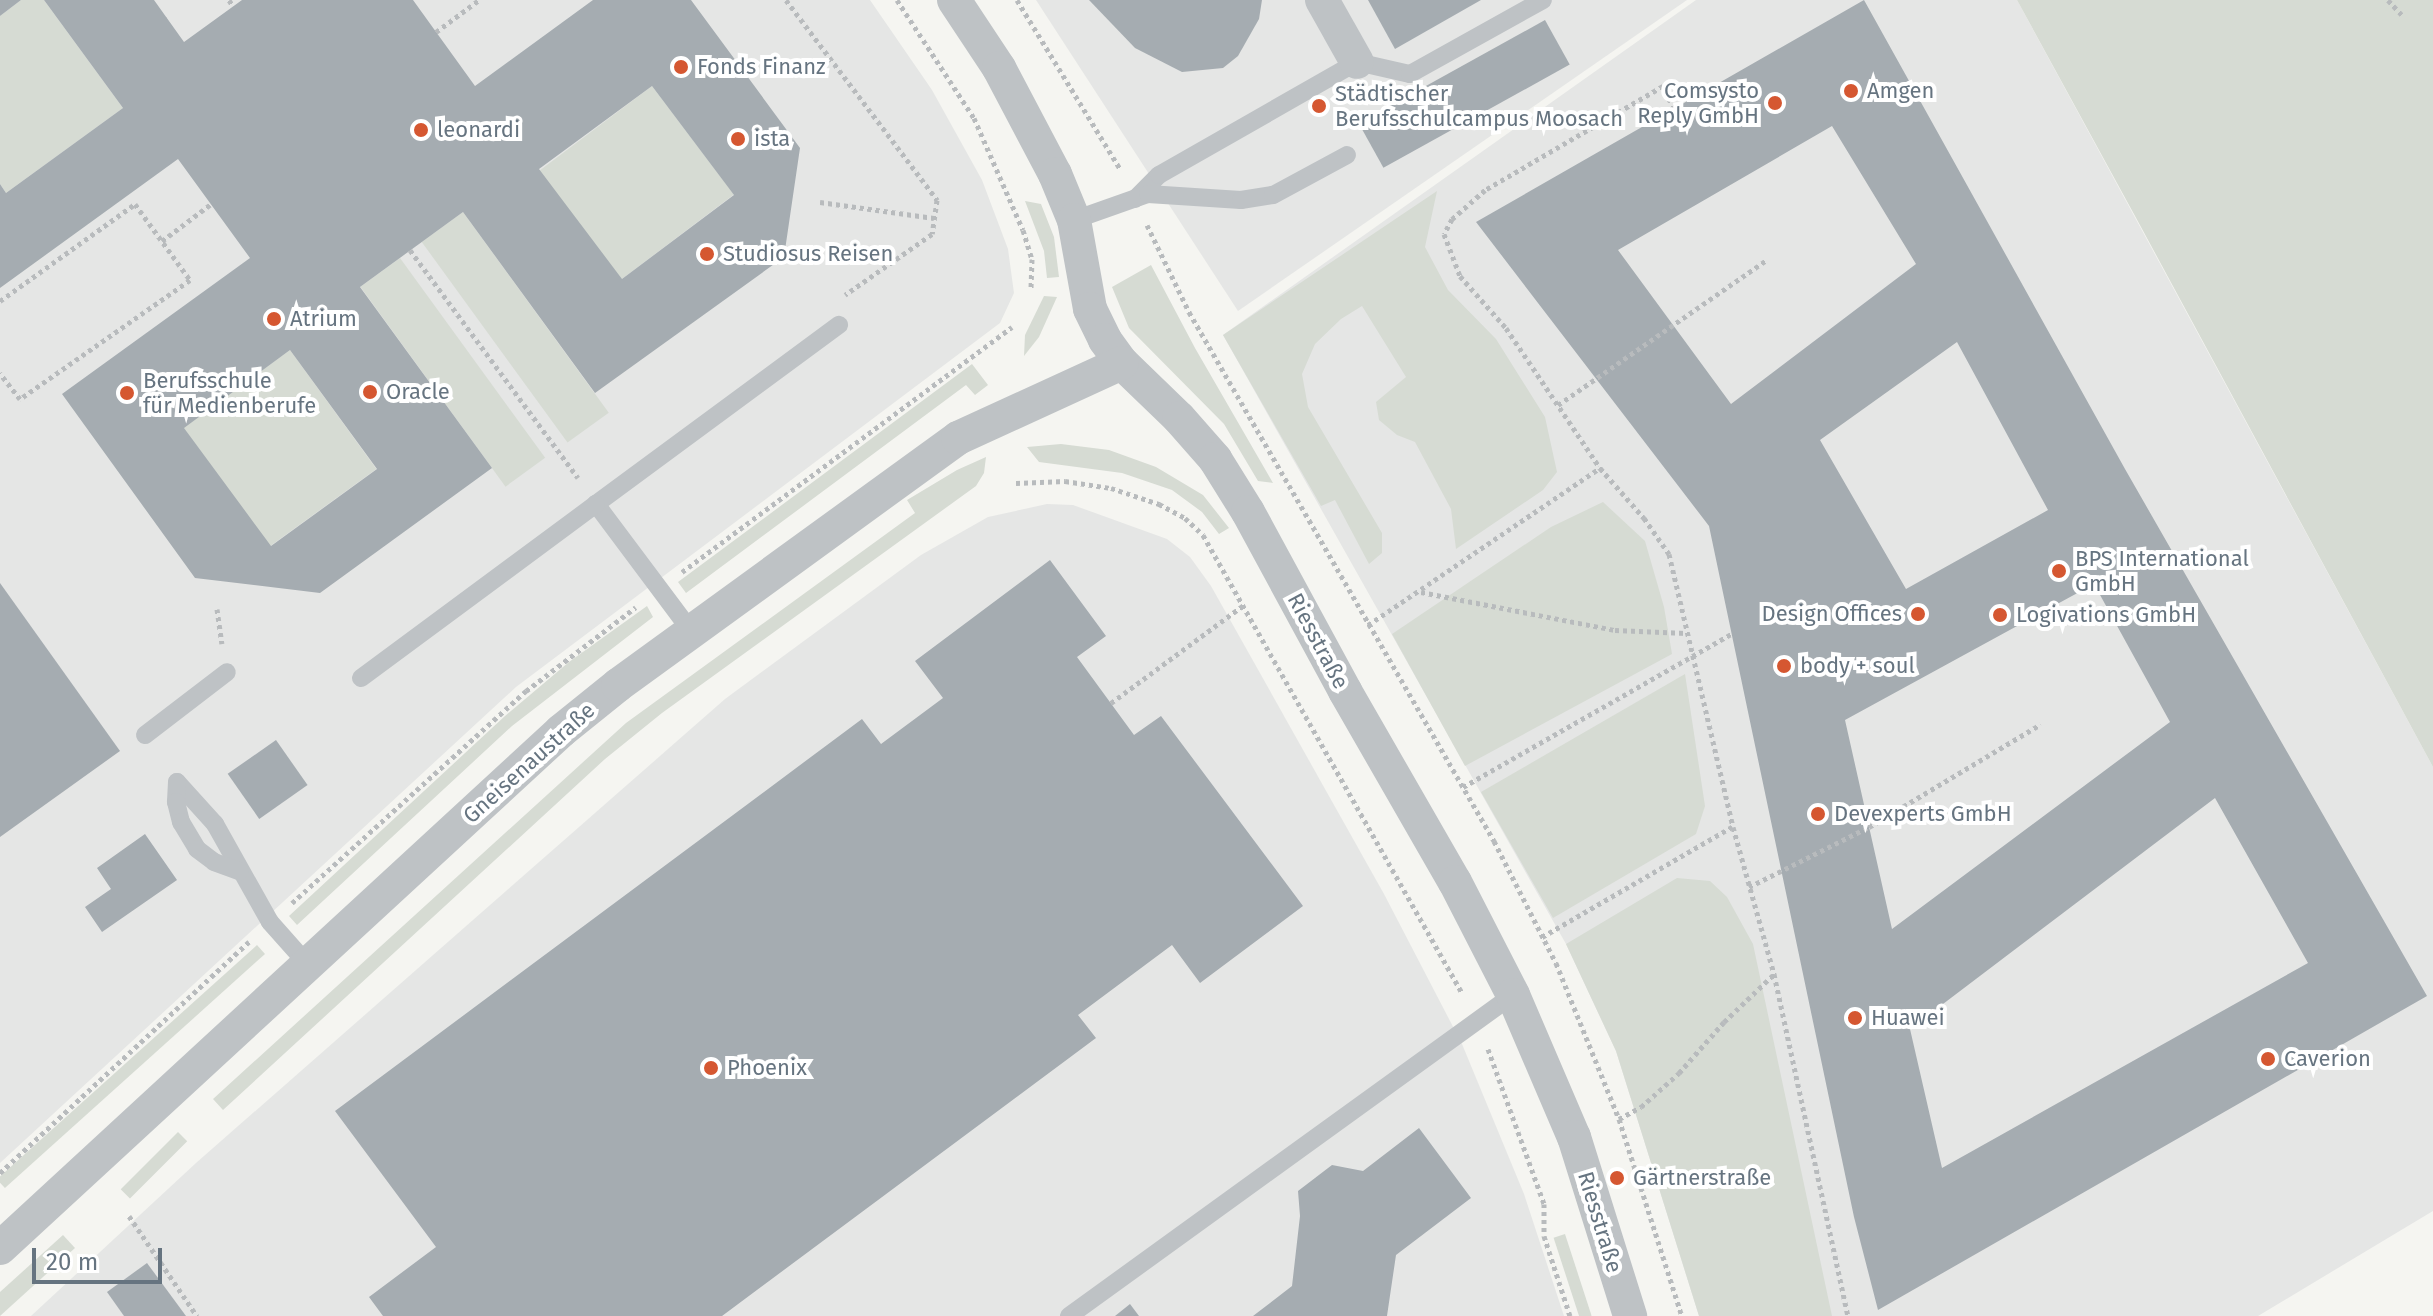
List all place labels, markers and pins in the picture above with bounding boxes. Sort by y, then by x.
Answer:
place label: Fonds Finanz [697,54,826,80]
marker: Fonds Finanz [672,58,690,76]
place label: Comsysto Reply GmbH [1637,77,1759,128]
place label: Amgen [1867,78,1934,104]
place label: Städtischer Berufsschulcampus Moosach [1335,80,1623,132]
marker: Amgen [1842,82,1860,100]
marker: Comsysto Reply GmbH [1766,94,1784,112]
marker: Städtischer Berufsschulcampus Moosach [1310,97,1328,115]
place label: leonardi [437,117,520,143]
marker: leonardi [412,121,430,139]
place label: ista [754,126,790,152]
marker: ista [729,130,747,148]
place label: Studiosus Reisen [723,241,893,267]
marker: Studiosus Reisen [698,245,716,263]
place label: Atrium [290,306,357,332]
marker: Atrium [265,310,283,328]
place label: Berufsschule für Medienberufe [143,367,316,418]
place label: Oracle [386,379,450,405]
marker: Oracle [361,383,379,401]
marker: Berufsschule für Medienberufe [118,384,136,402]
place label: BPS International GmbH [2075,545,2249,596]
marker: BPS International GmbH [2050,562,2068,580]
place label: Design Offices [1762,601,1902,627]
place label: Logivations GmbH [2016,602,2196,628]
marker: Design Offices [1909,605,1927,623]
marker: Logivations GmbH [1991,606,2009,624]
place label: body + soul [1800,653,1915,679]
marker: body + soul [1775,657,1793,675]
place label: Devexperts GmbH [1834,801,2012,827]
marker: Devexperts GmbH [1809,805,1827,823]
place label: Huawei [1871,1005,1945,1031]
marker: Huawei [1846,1009,1864,1027]
place label: Caverion [2284,1046,2371,1072]
marker: Caverion [2259,1050,2277,1068]
place label: Phoenix [727,1055,807,1081]
marker: Phoenix [702,1059,720,1077]
place label: Gärtnerstraße [1633,1165,1771,1191]
marker: Gärtnerstraße [1608,1169,1626,1187]

